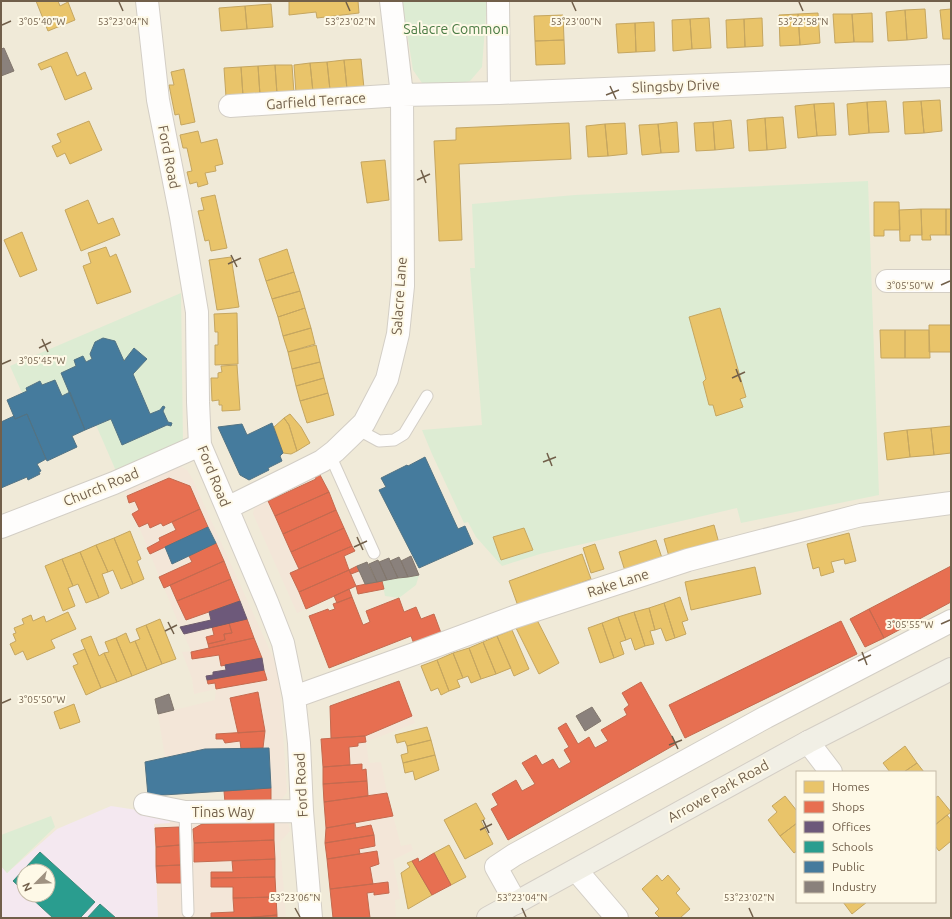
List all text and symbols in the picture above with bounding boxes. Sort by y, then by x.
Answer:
text: 3°05'40"W [18,16,66,27]
text: 53°23'04"N [98,16,148,27]
text: 53°23'02"N [325,16,375,27]
text: 53°23'00"N [551,16,601,27]
text: 53°22'58"N [778,16,828,27]
park label: Salacre Common [403,21,509,37]
street label: Slingsby Drive [632,76,720,96]
street label: Garfield Terrace [265,90,367,112]
street label: Ford Road [155,124,183,190]
street label: Salacre Lane [388,256,410,336]
text: 3°05'50"W [886,280,934,291]
text: 3°05'45"W [18,355,66,366]
street label: Ford Road [195,443,233,509]
street label: Church Road [61,465,141,509]
street label: Rake Lane [585,566,651,600]
text: 3°05'55"W [886,619,934,630]
text: 3°05'50"W [18,694,66,705]
street label: Ford Road [291,752,311,818]
street label: Arrowe Park Road [665,757,771,825]
legend [796,771,936,903]
text: Homes [832,780,870,793]
text: Shops [832,800,864,813]
street label: Tinas Way [192,804,255,820]
text: Offices [832,820,871,833]
text: Schools [832,840,873,853]
text: Public [832,860,865,873]
north arrow [16,863,56,903]
text: Industry [832,880,877,893]
text: N [20,881,34,893]
text: 53°23'06"N [270,892,320,903]
text: 53°23'04"N [497,892,547,903]
text: 53°23'02"N [724,892,774,903]

